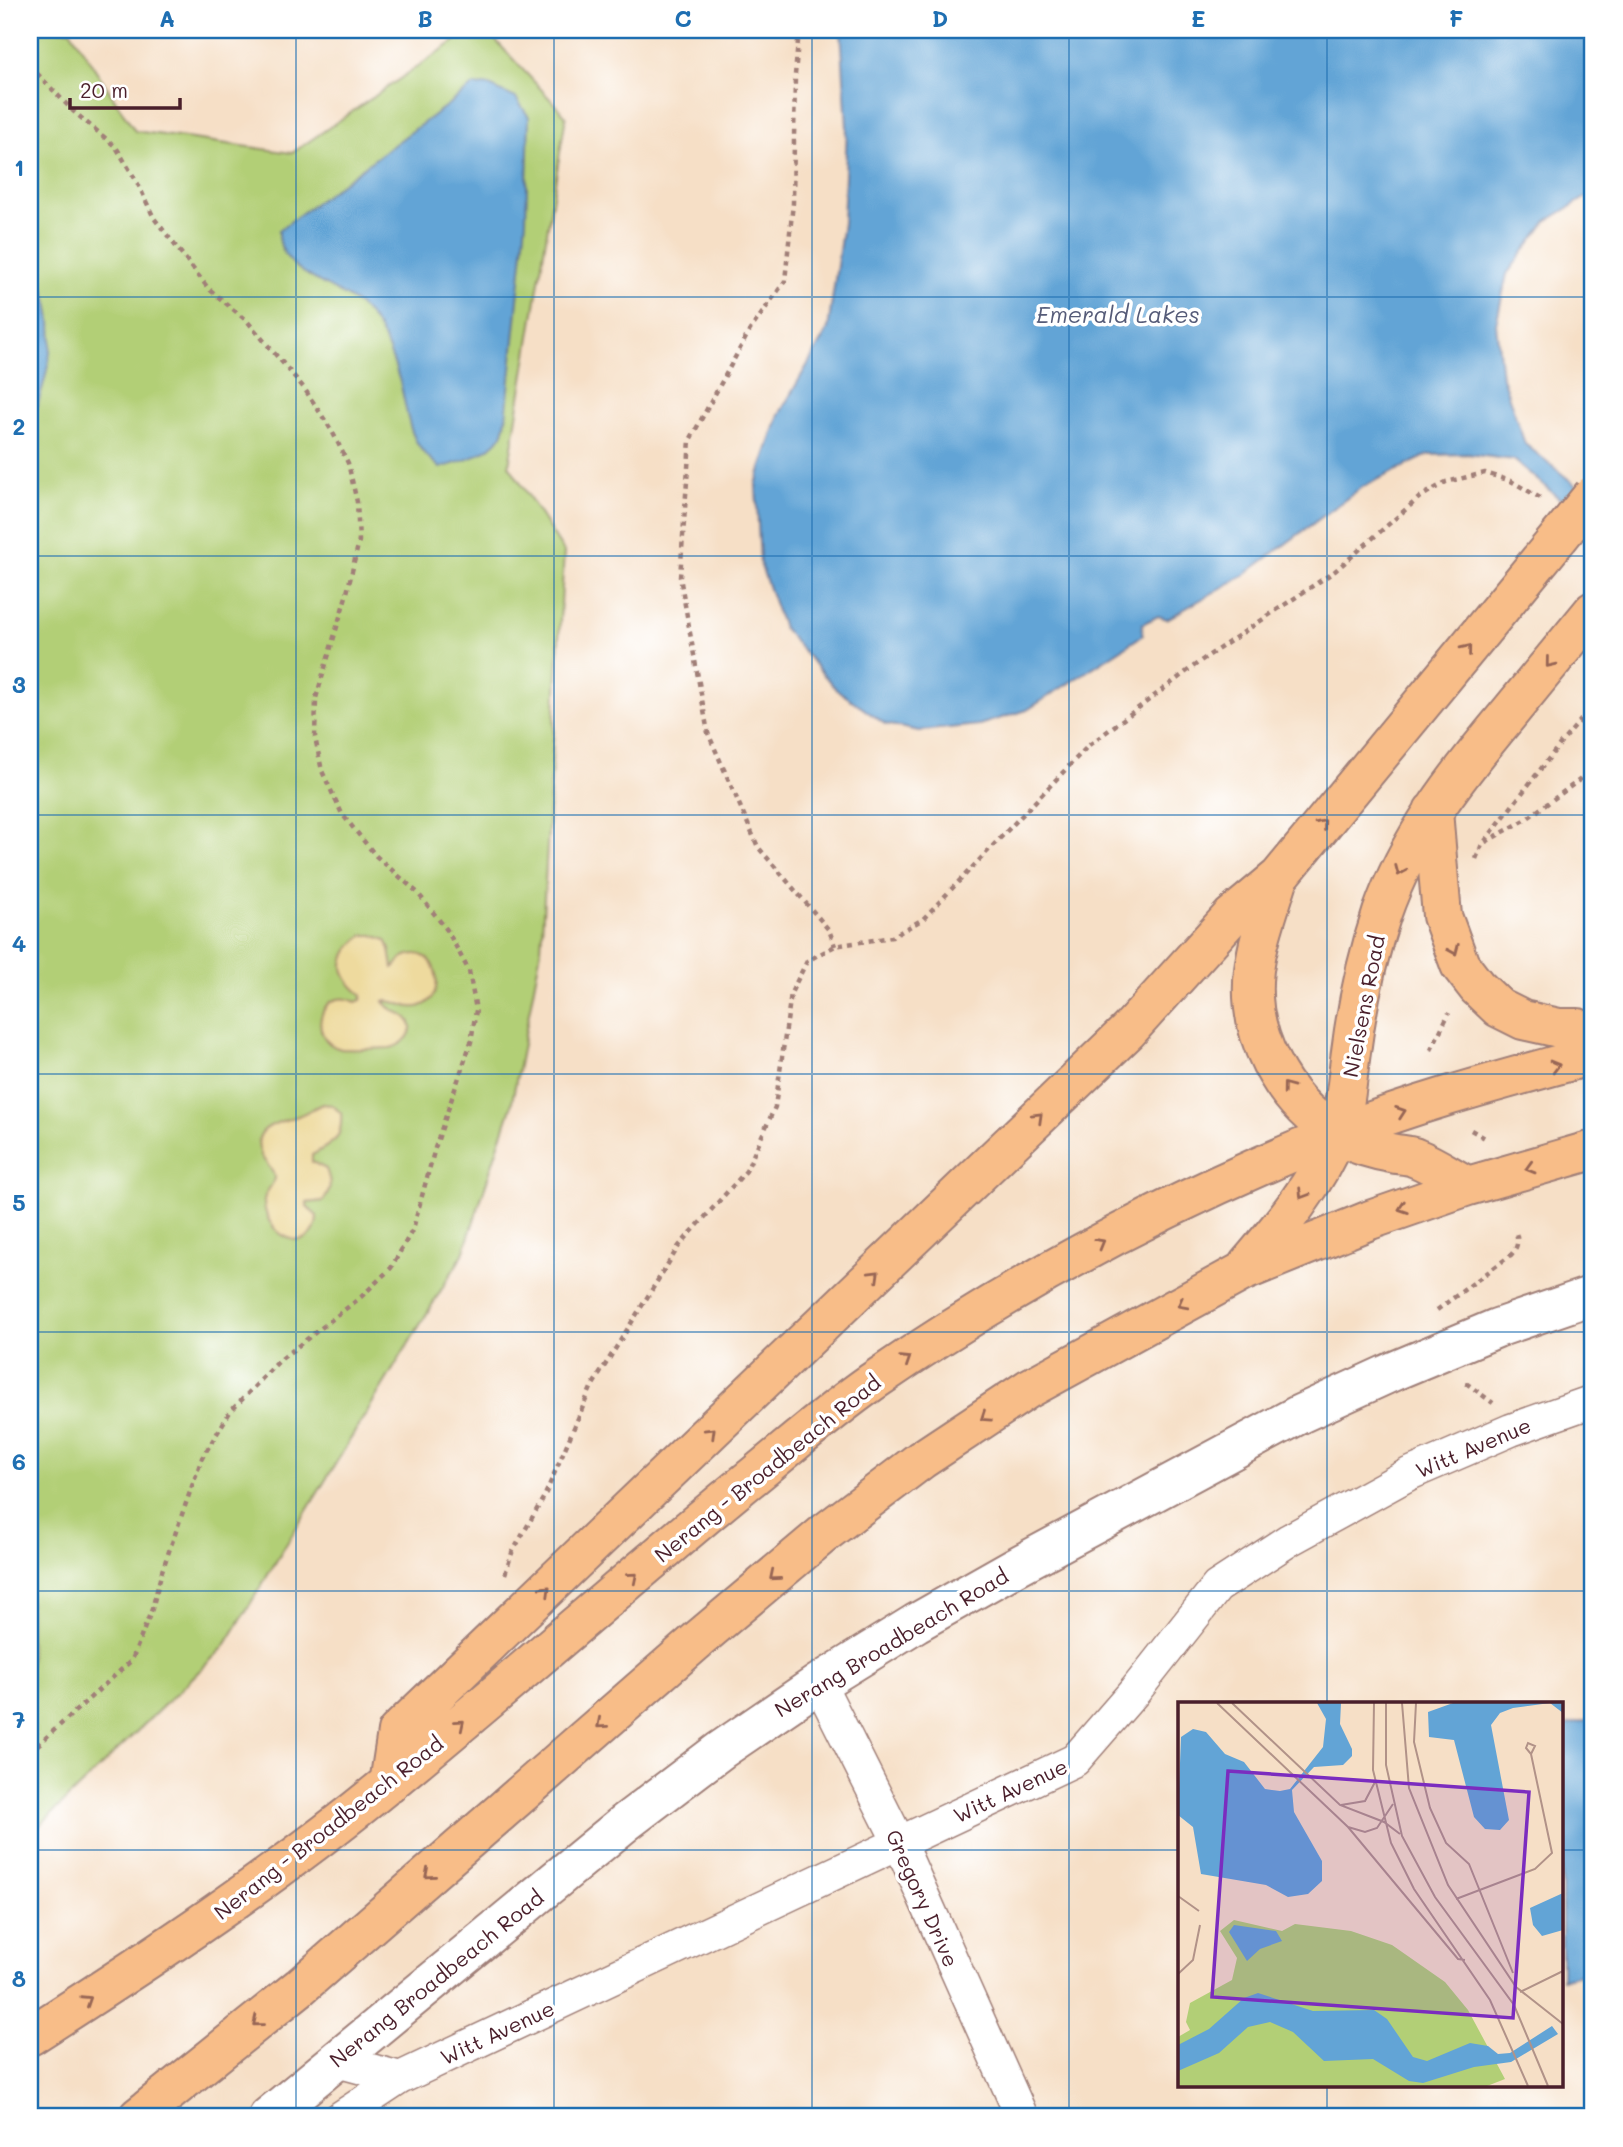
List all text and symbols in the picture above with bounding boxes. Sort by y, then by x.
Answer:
text: A [159,3,175,33]
text: B [417,3,433,33]
text: C [674,3,692,33]
text: D [932,3,948,33]
text: E [1191,3,1205,33]
text: F [1449,3,1463,33]
scale bar [70,66,180,110]
text: 20 m [80,76,128,103]
text: 1 [14,152,24,182]
water label: Emerald Lakes [1036,299,1200,329]
text: 2 [13,411,25,441]
one-way arrow [1459,644,1471,657]
one-way arrow [1546,655,1558,668]
text: 3 [12,669,26,699]
one-way arrow [1314,820,1327,832]
one-way arrow [1394,863,1408,876]
text: 4 [12,928,26,958]
street label: Nielsens Road [1336,933,1390,1079]
one-way arrow [1446,943,1460,955]
one-way arrow [1549,1059,1561,1074]
one-way arrow [1283,1083,1295,1095]
one-way arrow [1394,1106,1406,1120]
one-way arrow [1030,1112,1043,1125]
one-way arrow [1525,1159,1537,1174]
one-way arrow [1298,1186,1311,1199]
text: 5 [12,1187,26,1217]
one-way arrow [1398,1200,1410,1214]
one-way arrow [1093,1238,1106,1251]
one-way arrow [867,1271,880,1284]
one-way arrow [1177,1295,1189,1309]
one-way arrow [898,1356,911,1369]
street label: Nerang - Broadbeach Road [648,1368,886,1568]
one-way arrow [980,1409,993,1422]
street label: Witt Avenue [1411,1411,1535,1483]
one-way arrow [702,1428,715,1441]
text: 6 [12,1446,26,1476]
street label: Nerang Broadbeach Road [769,1561,1013,1723]
one-way arrow [769,1568,782,1580]
one-way arrow [625,1573,638,1585]
one-way arrow [538,1585,551,1598]
inset map [1178,1702,1564,2088]
text: 7 [13,1704,26,1734]
one-way arrow [596,1716,609,1728]
one-way arrow [451,1720,464,1732]
street label: Nerang - Broadbeach Road [208,1729,448,1925]
street label: Witt Avenue [949,1752,1071,1828]
street label: Gregory Drive [881,1825,965,1971]
one-way arrow [425,1866,438,1878]
street label: Nerang Broadbeach Road [323,1883,549,2073]
text: 8 [12,1963,26,1993]
street label: Witt Avenue [436,1994,558,2070]
one-way arrow [80,1995,93,2008]
one-way arrow [253,2014,265,2027]

